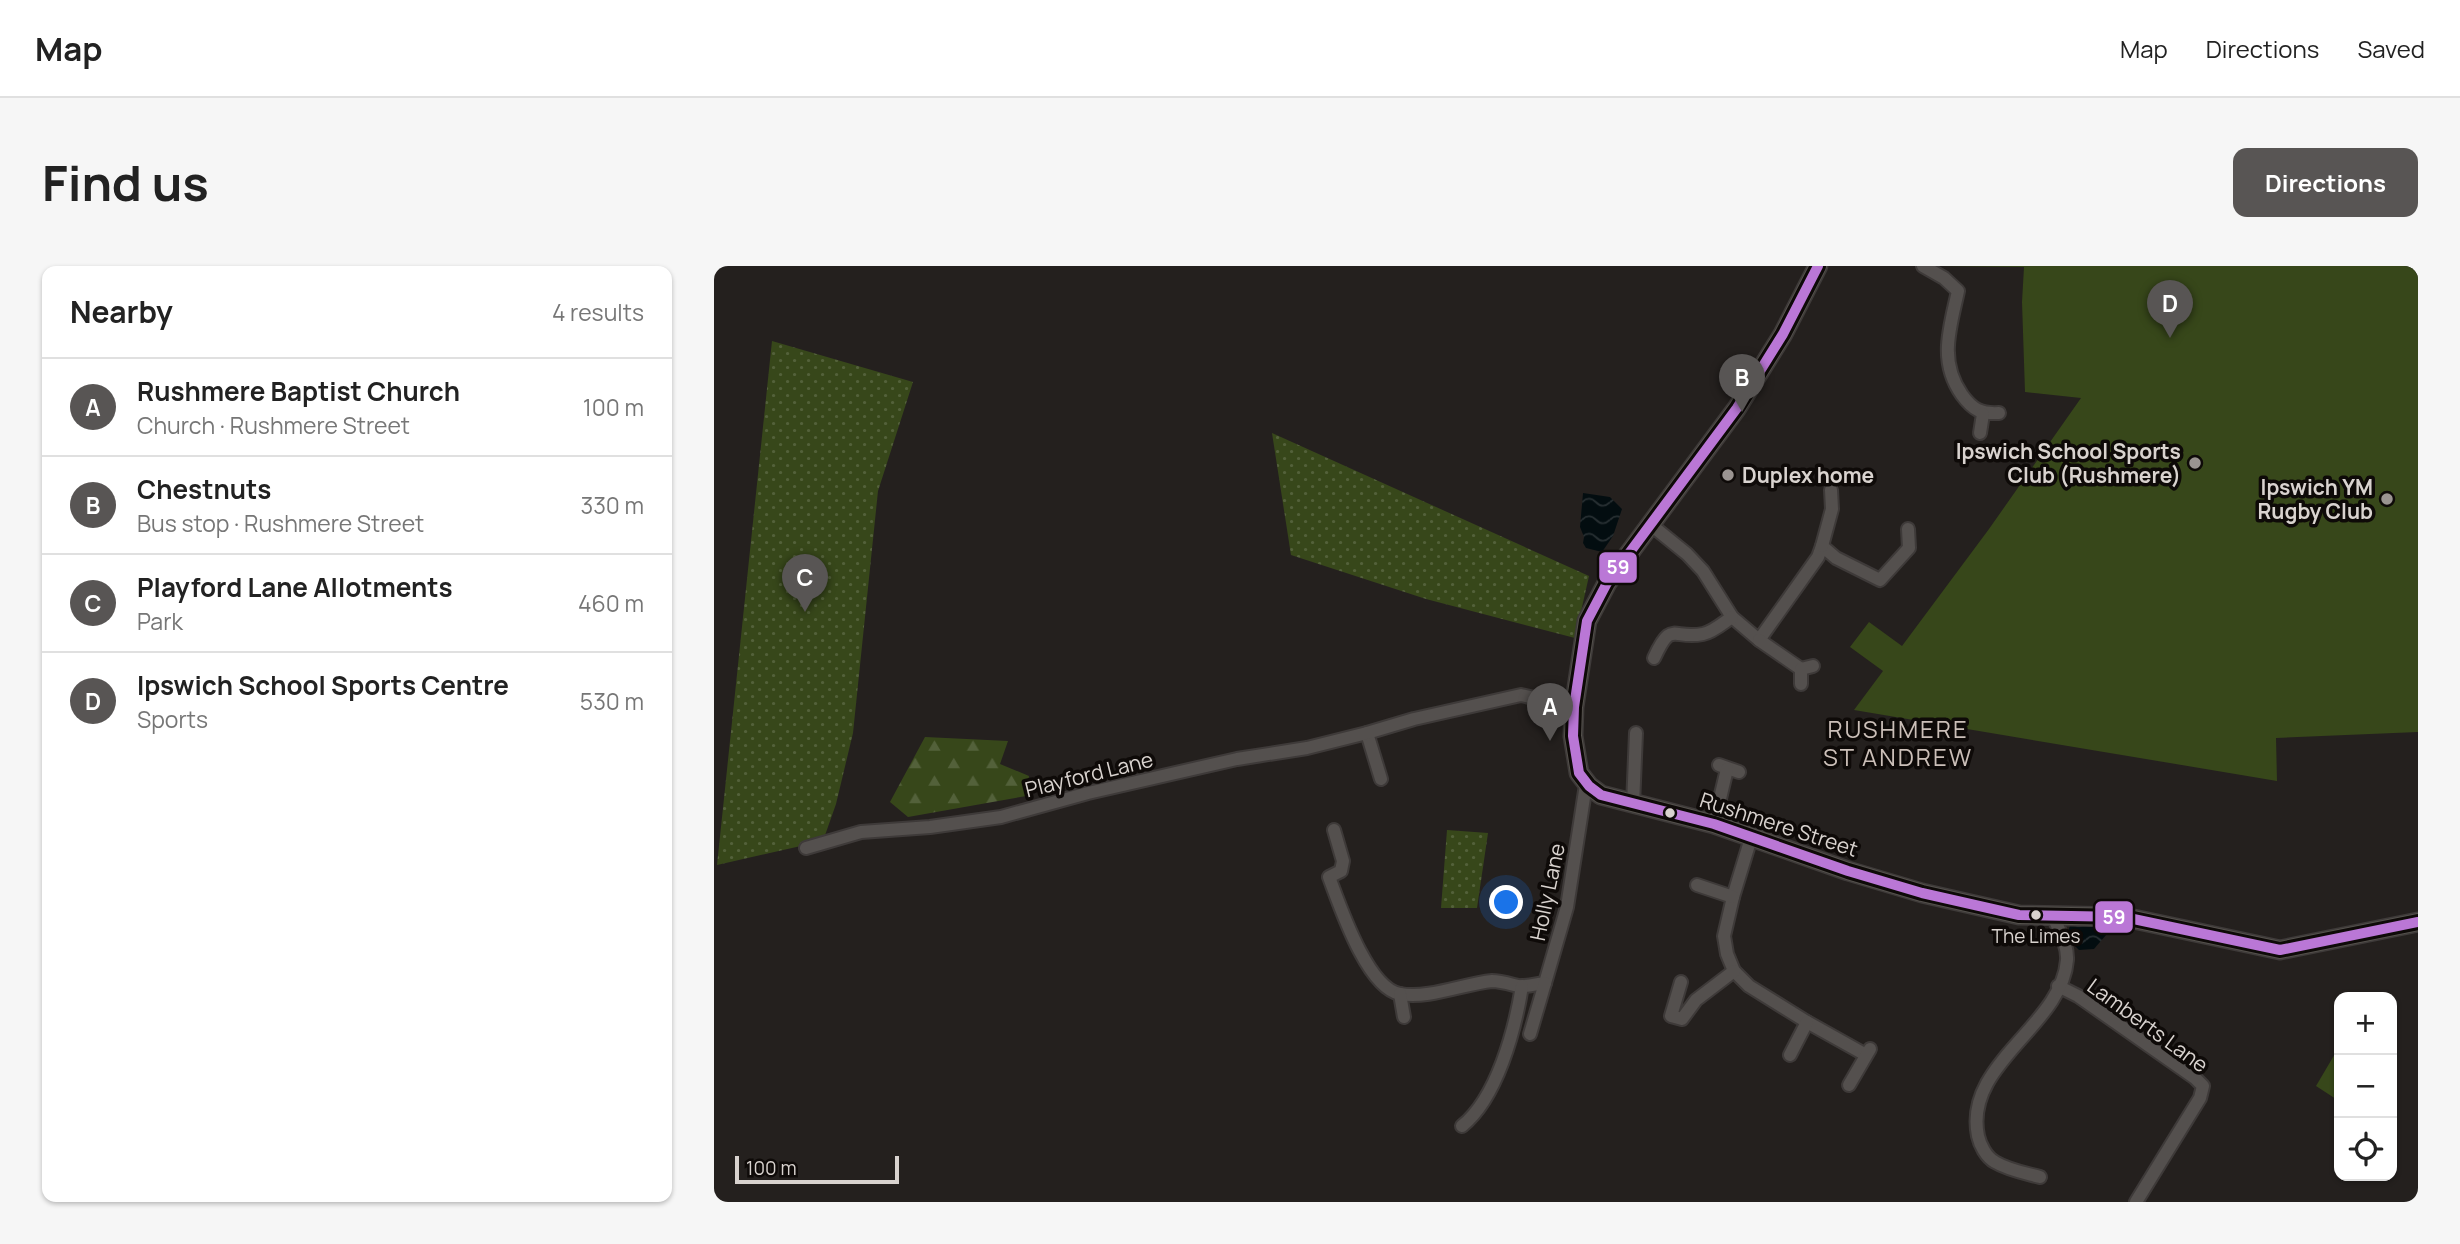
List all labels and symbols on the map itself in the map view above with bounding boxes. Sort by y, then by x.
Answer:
pin: D [2147,280,2193,338]
pin: B [1719,354,1765,412]
place label: Ipswich School Sports Club (Rushmere) [1956,437,2181,489]
marker: Ipswich School Sports Club (Rushmere) [2187,455,2203,471]
place label: Duplex home [1742,461,1874,489]
marker: Duplex home [1720,467,1736,483]
place label: Ipswich YM Rugby Club [2257,473,2373,525]
marker: Ipswich YM Rugby Club [2379,491,2395,507]
line badge: 59 [1598,551,1638,584]
pin: C [782,554,828,612]
text: 59 [1607,554,1629,580]
pin: A [1527,683,1573,741]
district label: RUSHMERE ST ANDREW [1823,712,1973,773]
street label: Playford Lane [1022,745,1156,803]
street label: Rushmere Street [1696,785,1862,863]
unlabelled marker [1663,806,1677,820]
street label: Holly Lane [1523,841,1571,943]
your location [1489,885,1523,919]
line badge: 59 [2094,900,2134,934]
text: 59 [2103,904,2125,930]
marker: The Limes [2029,908,2043,922]
place label: The Limes [1992,923,2080,949]
street label: Lamberts Lane [2082,972,2214,1078]
scale bar [735,1153,900,1185]

